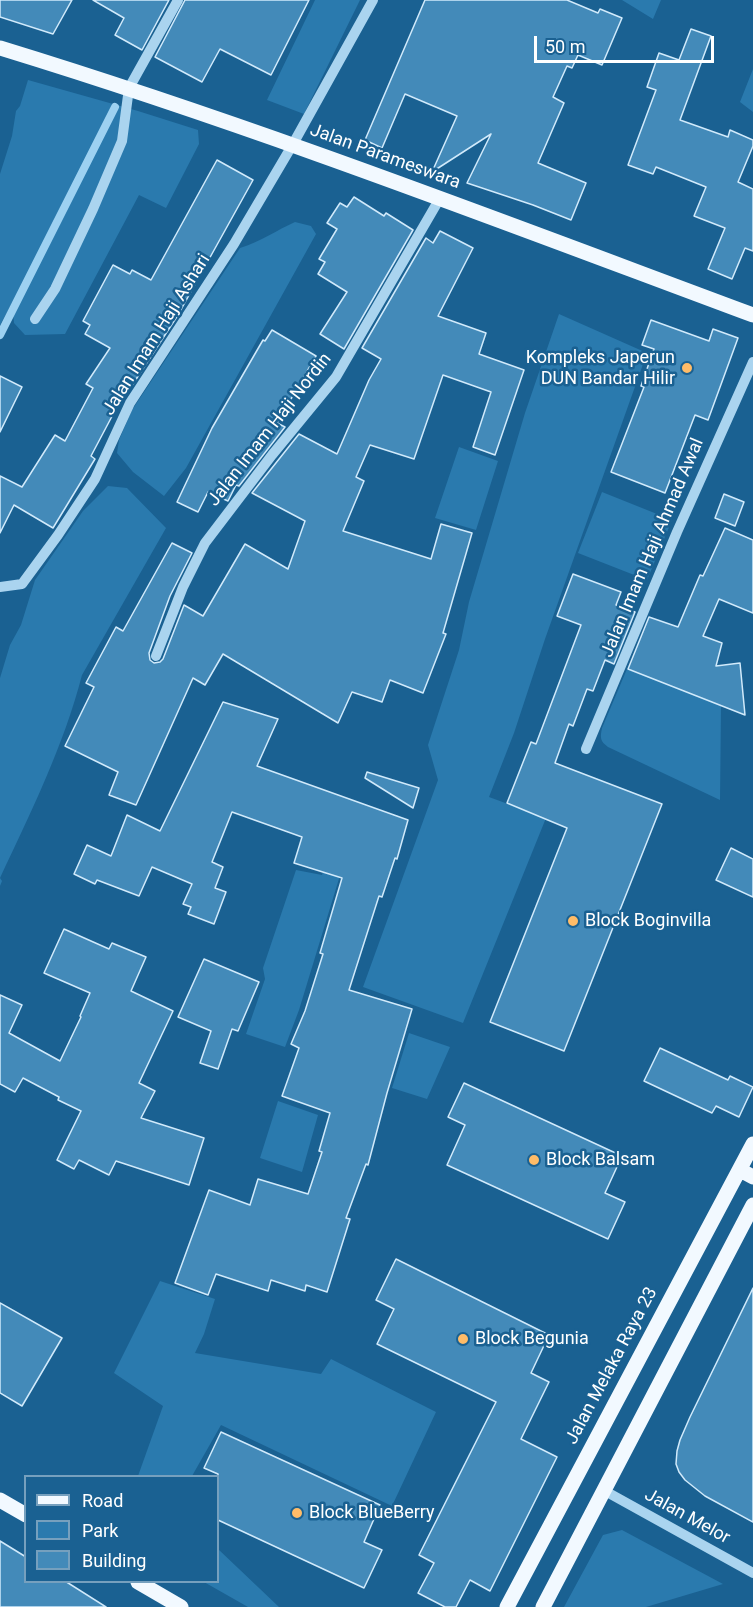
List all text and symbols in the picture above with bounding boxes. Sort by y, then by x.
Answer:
scale bar [537,24,717,62]
text: 50 m [545,36,585,57]
street label: Jalan Parameswara [307,120,463,194]
street label: Jalan Imam Haji Ashari [99,250,215,420]
place label: Kompleks Japerun DUN Bandar Hilir [526,347,675,389]
street label: Jalan Imam Haji Nordin [204,349,336,511]
marker: Kompleks Japerun DUN Bandar Hilir [680,361,694,375]
street label: Jalan Imam Haji Ahmad Awal [597,435,709,661]
place label: Block Boginvilla [585,910,711,932]
marker: Block Boginvilla [566,914,580,928]
place label: Block Balsam [546,1149,655,1171]
marker: Block Balsam [527,1153,541,1167]
street label: Jalan Melaka Raya 23 [561,1284,663,1448]
place label: Block Begunia [475,1328,589,1350]
marker: Block Begunia [456,1332,470,1346]
legend [24,1475,219,1583]
street label: Jalan Melor [641,1485,733,1549]
text: Road [82,1490,123,1511]
place label: Block BlueBerry [309,1502,435,1524]
marker: Block BlueBerry [290,1506,304,1520]
text: Park [82,1520,118,1541]
text: Building [82,1550,146,1571]

